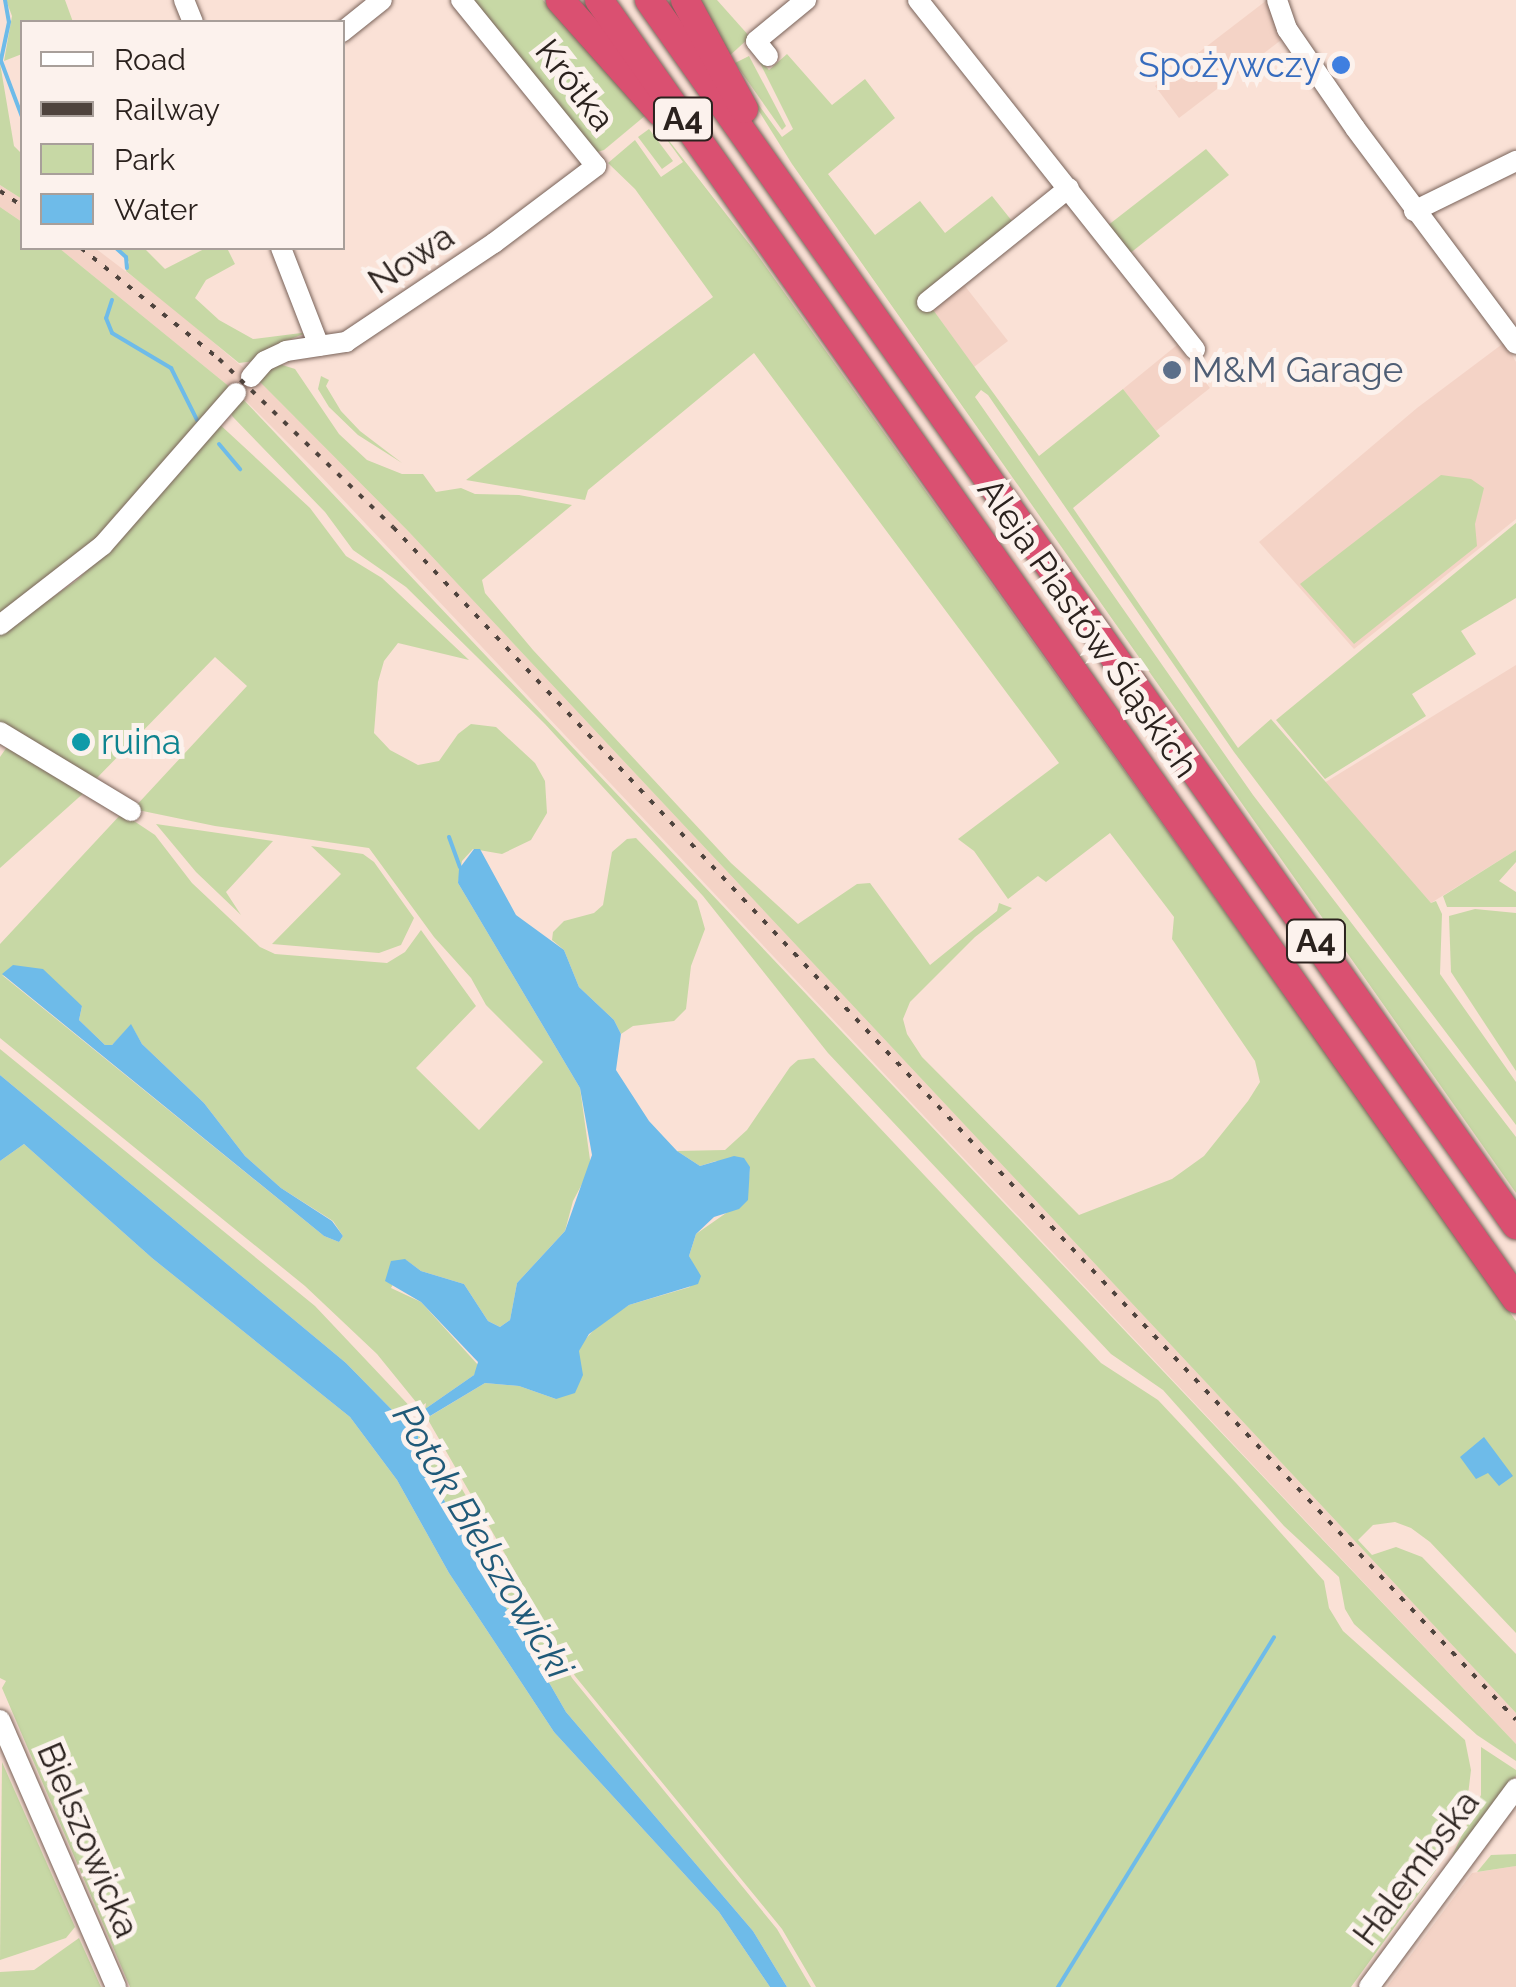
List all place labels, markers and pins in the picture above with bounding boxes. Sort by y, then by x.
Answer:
place label: Spożywczy [1138,44,1321,86]
marker: Spożywczy [1330,54,1352,76]
place label: M&M Garage [1192,349,1403,391]
marker: M&M Garage [1161,359,1183,381]
place label: ruina [101,721,181,763]
marker: ruina [70,731,92,753]

